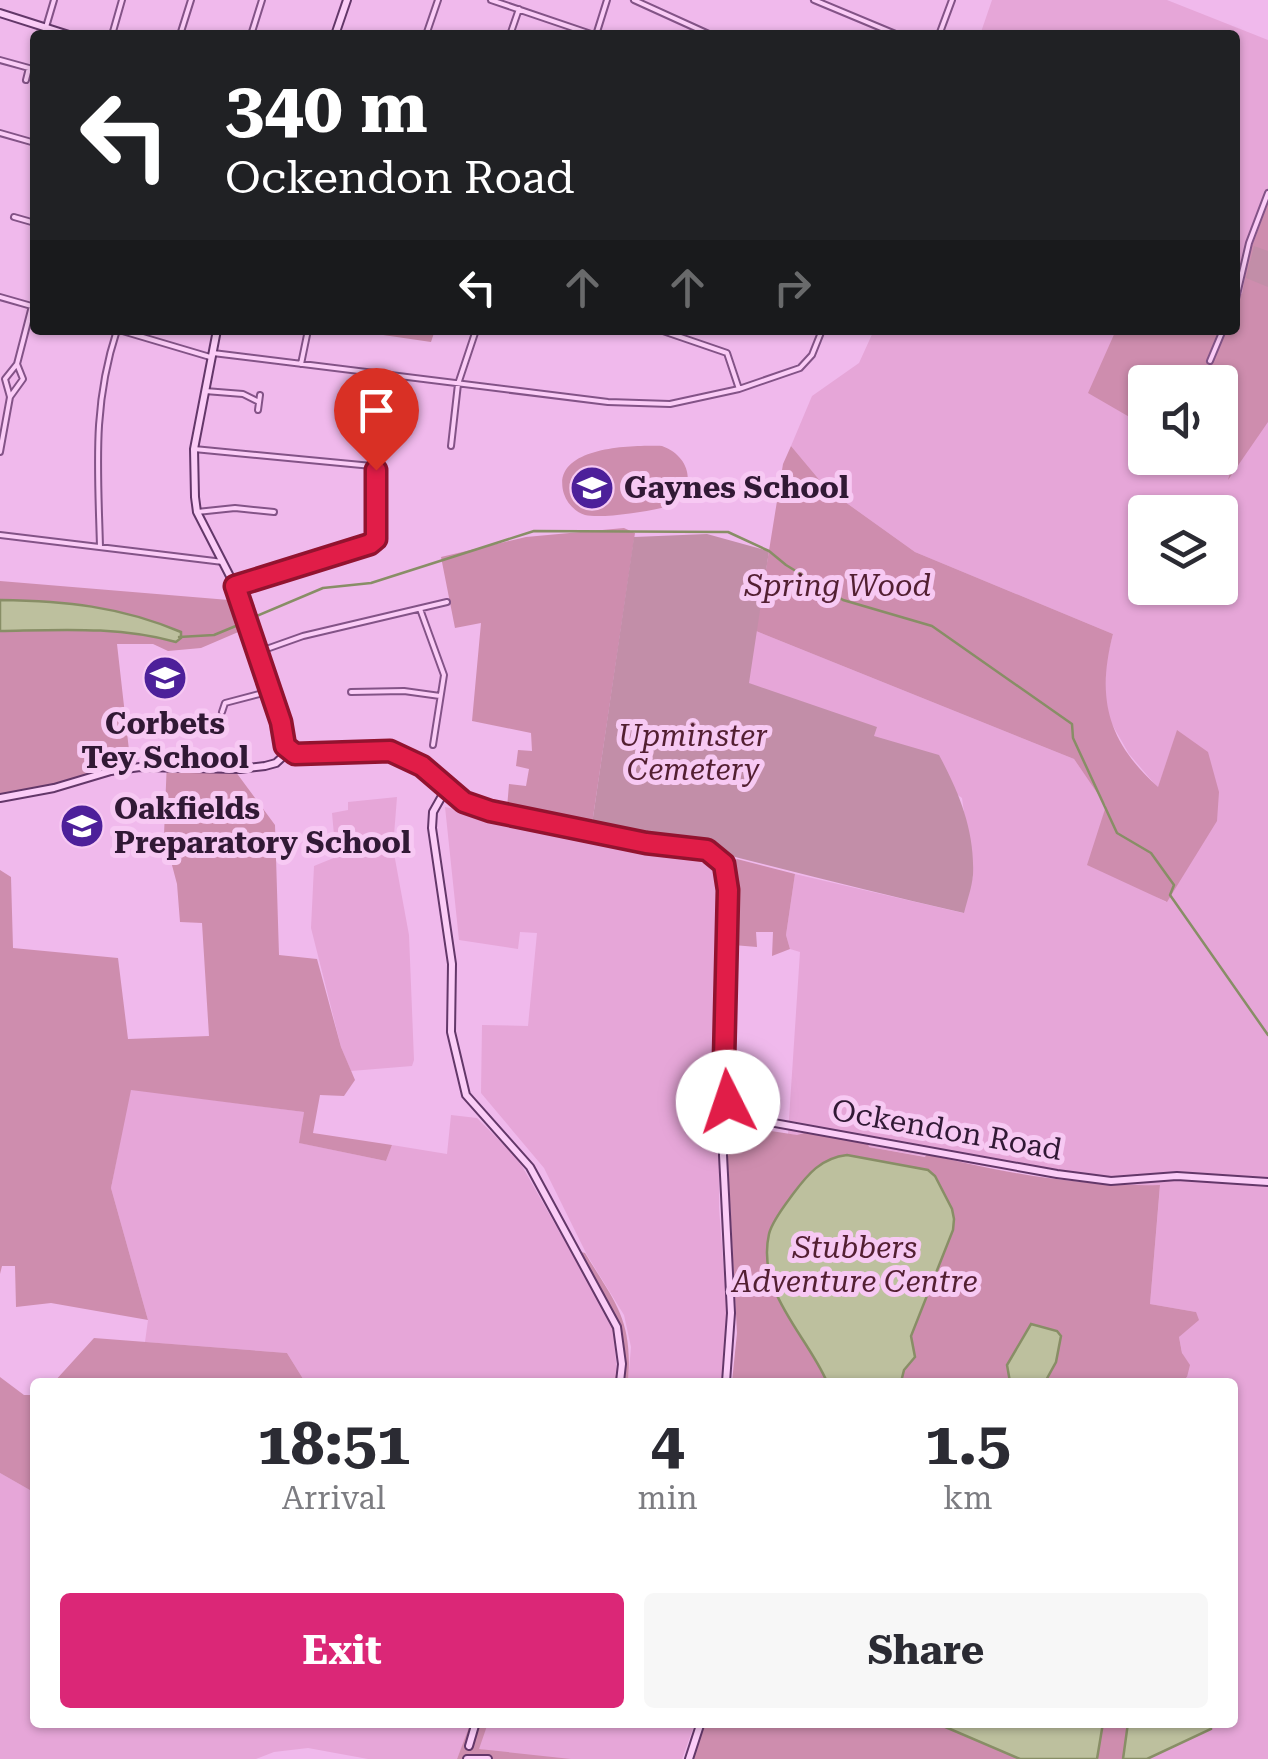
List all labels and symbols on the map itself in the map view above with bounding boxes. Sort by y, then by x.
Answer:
pin [334,368,419,471]
school or university icon: Gaynes School [569,465,615,511]
place label: Gaynes School [624,470,849,505]
park label: Spring Wood [744,568,931,603]
school or university icon: Corbets Tey School [142,655,188,701]
place label: Corbets Tey School [81,706,249,775]
park label: Upminster Cemetery [618,718,768,787]
place label: Oakfields Preparatory School [114,791,411,860]
school or university icon: Oakfields Preparatory School [59,803,105,849]
position arrow [676,1050,780,1154]
street label: Ockendon Road [829,1092,1065,1167]
park label: Stubbers Adventure Centre [730,1230,978,1299]

